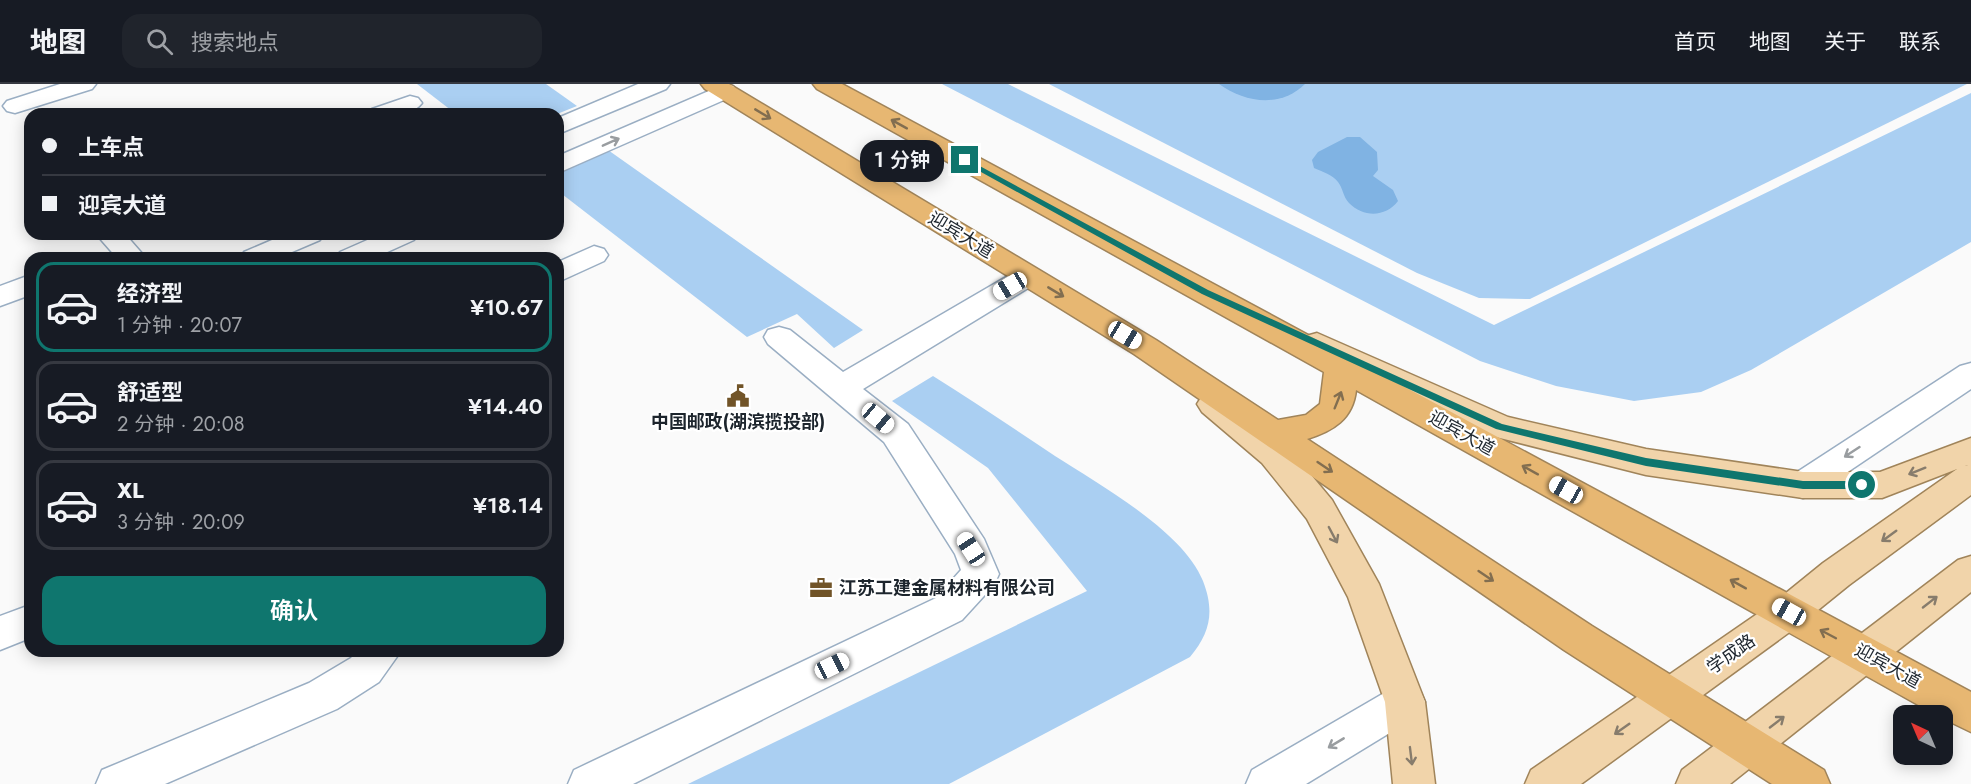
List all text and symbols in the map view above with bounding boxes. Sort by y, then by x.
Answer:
search box [122,14,542,68]
text: 地图 [30,22,86,63]
icon: search [143,25,176,58]
text: 搜索地点 [191,26,279,58]
text: 首页 [1674,27,1716,57]
text: 地图 [1749,27,1791,57]
text: 关于 [1824,27,1866,57]
text: 联系 [1899,27,1941,57]
one-way arrow [754,109,771,121]
one-way arrow [890,118,908,129]
text: 上车点 [78,131,144,163]
one-way arrow [602,135,620,147]
callout: 1 分钟 [860,139,944,181]
text: 1 分钟 [874,146,930,175]
route end [951,146,978,173]
text: 迎宾大道 [78,189,166,221]
street label: 迎宾大道 [923,205,999,265]
car [990,269,1030,303]
text: 经济型 [117,277,183,309]
icon: car [45,280,99,334]
one-way arrow [1047,286,1064,299]
text: ¥10.67 [470,291,543,323]
text: 1 分钟 · 20:07 [117,311,242,340]
car [1105,318,1145,352]
text: 舒适型 [117,376,183,408]
icon: car [45,379,99,433]
public building icon: 中国邮政(湖滨揽投部) [725,383,751,409]
text: ¥14.40 [468,390,543,422]
one-way arrow [1333,392,1344,410]
car [858,400,898,436]
street label: 迎宾大道 [1424,404,1500,462]
place label: 中国邮政(湖滨揽投部) [651,409,825,435]
text: 2 分钟 · 20:08 [117,410,245,439]
one-way arrow [1844,446,1861,458]
one-way arrow [1316,461,1332,473]
one-way arrow [1522,464,1539,476]
one-way arrow [1908,467,1926,478]
route start [1848,471,1875,498]
car [1546,473,1586,507]
text: XL [117,474,144,506]
icon: car [45,478,99,532]
text: ¥18.14 [473,489,543,521]
text: 3 分钟 · 20:09 [117,508,245,537]
one-way arrow [1327,526,1339,543]
car [954,529,988,569]
one-way arrow [1882,530,1898,542]
one-way arrow [1478,570,1494,582]
office icon: 江苏工建金属材料有限公司 [808,575,834,601]
place label: 江苏工建金属材料有限公司 [839,575,1055,601]
button: 确认 [42,576,546,645]
one-way arrow [1730,578,1747,590]
car [1769,595,1809,629]
one-way arrow [1922,596,1938,609]
street label: 学成路 [1701,628,1761,680]
one-way arrow [1820,628,1837,640]
street label: 迎宾大道 [1850,637,1926,695]
car [812,650,852,682]
north arrow [1893,705,1953,765]
map controls [1893,705,1953,765]
one-way arrow [1768,716,1784,729]
one-way arrow [1615,723,1631,735]
one-way arrow [1328,737,1345,749]
one-way arrow [1406,746,1417,766]

